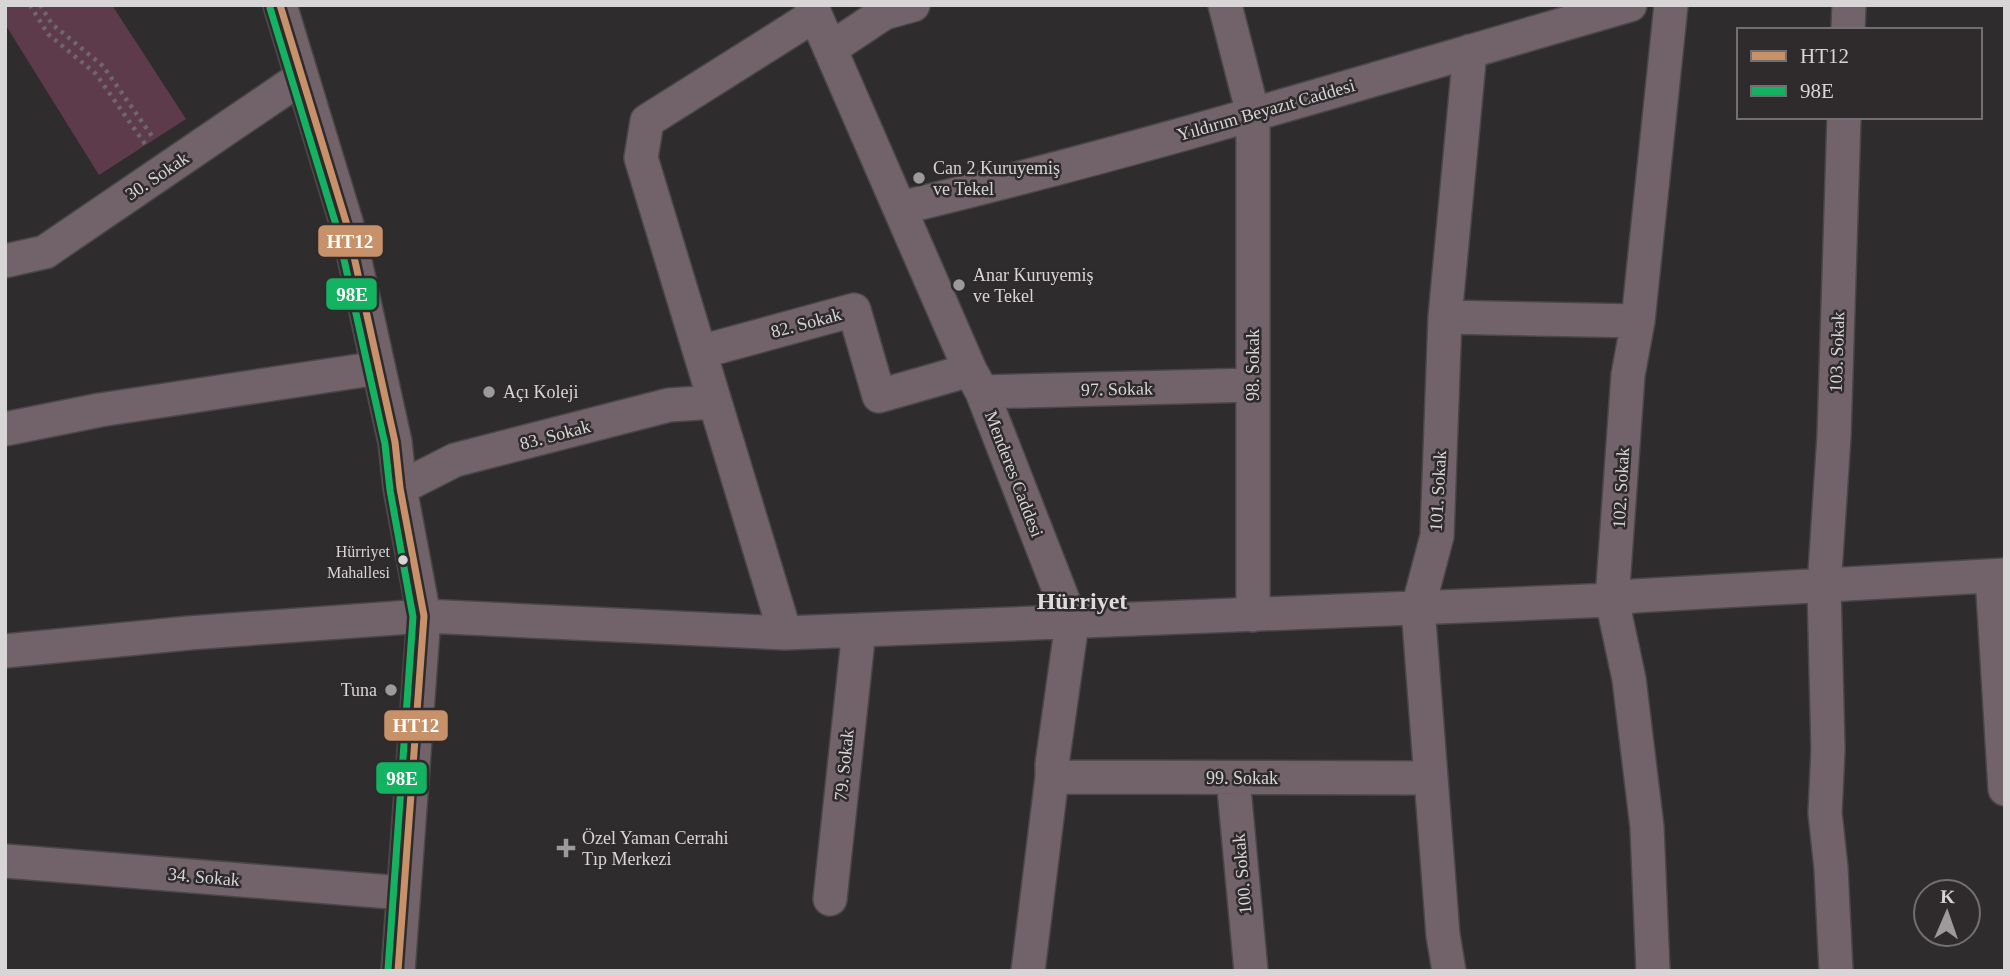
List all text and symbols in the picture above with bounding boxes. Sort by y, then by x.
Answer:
legend [1737,28,1982,119]
text: HT12 [1800,44,1849,68]
street label: Yıldırım Beyazıt Caddesi [1175,75,1357,145]
text: 98E [1800,79,1834,103]
street label: 30. Sokak [122,148,192,204]
place label: Can 2 Kuruyemiş ve Tekel [933,158,1060,199]
marker: Can 2 Kuruyemiş ve Tekel [911,170,927,186]
line badge: HT12 [317,224,384,258]
text: HT12 [327,231,373,252]
place label: Anar Kuruyemiş ve Tekel [973,265,1093,306]
line badge: 98E [325,277,378,311]
marker: Anar Kuruyemiş ve Tekel [951,277,967,293]
text: 98E [336,284,368,305]
street label: 82. Sokak [769,304,843,342]
street label: 103. Sokak [1826,311,1848,393]
street label: 98. Sokak [1243,329,1263,401]
street label: 97. Sokak [1081,378,1153,400]
place label: Açı Koleji [503,382,578,402]
marker: Açı Koleji [481,384,497,400]
street label: Menderes Caddesi [981,408,1047,540]
street label: 83. Sokak [518,416,592,454]
street label: 102. Sokak [1609,447,1633,529]
street label: 101. Sokak [1426,450,1450,532]
place label: Hürriyet Mahallesi [327,543,391,581]
marker: Hürriyet Mahallesi [396,553,410,567]
district label: Hürriyet [1037,588,1127,614]
place label: Tuna [341,680,377,700]
marker: Tuna [383,682,399,698]
line badge: HT12 [383,709,449,742]
text: HT12 [393,715,439,736]
street label: 79. Sokak [830,728,858,802]
line badge: 98E [375,761,428,795]
text: 98E [386,768,418,789]
street label: 99. Sokak [1206,768,1278,788]
place label: Özel Yaman Cerrahi Tıp Merkezi [582,828,728,869]
street label: 100. Sokak [1229,833,1255,915]
marker: Özel Yaman Cerrahi Tıp Merkezi [556,838,576,858]
street label: 34. Sokak [167,864,241,890]
north arrow [1912,878,1982,948]
text: K [1940,886,1956,907]

